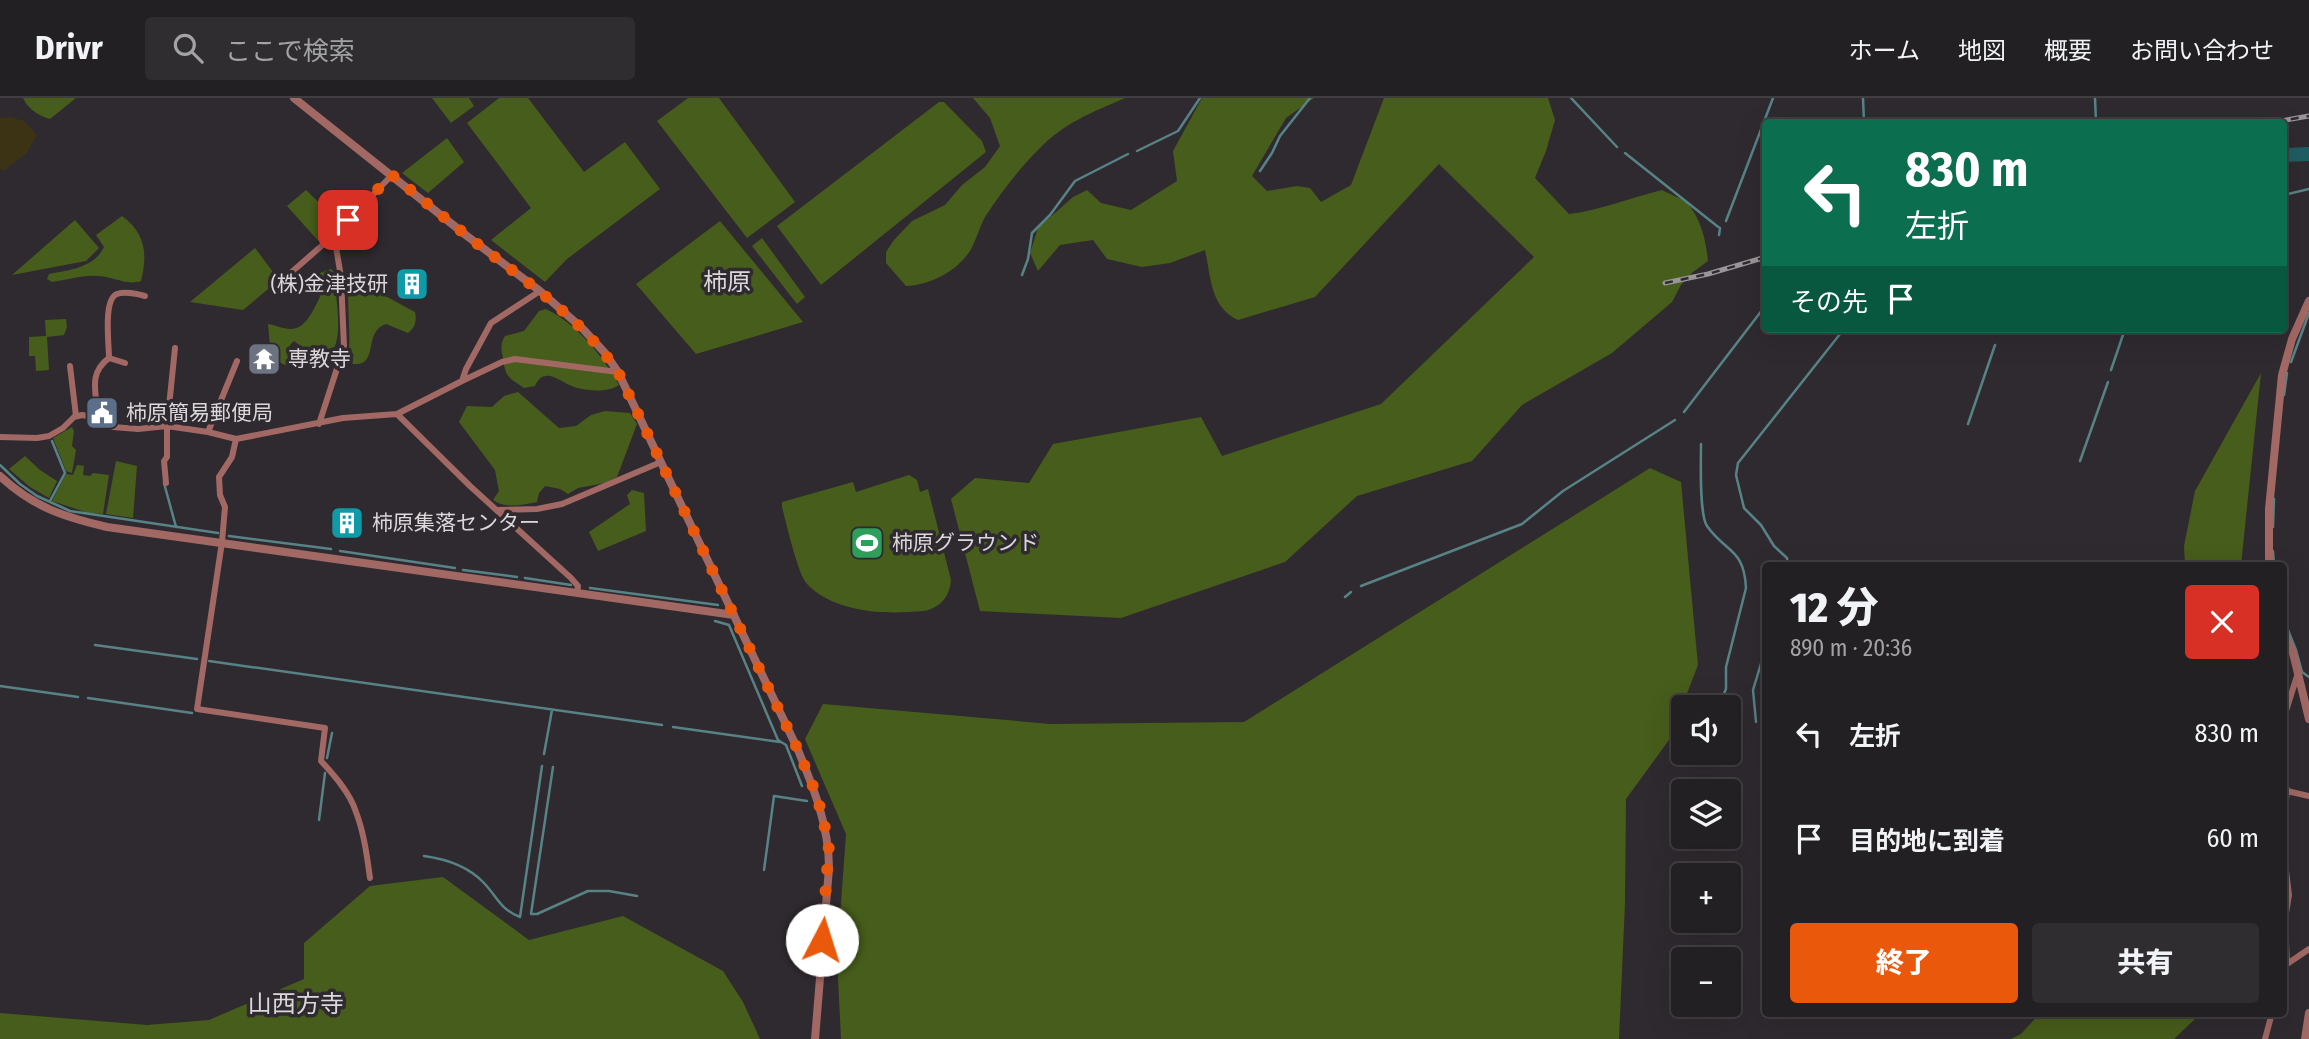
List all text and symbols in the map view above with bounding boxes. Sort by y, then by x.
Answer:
search box [145,17,635,80]
text: Drivr [35,28,103,68]
icon: search [169,29,207,67]
text: ここで検索 [225,36,355,67]
text: ホーム [1849,37,1920,65]
text: 地図 [1958,37,2006,65]
text: 概要 [2044,37,2092,65]
text: お問い合わせ [2130,37,2274,65]
text: 830 m [1905,140,2028,199]
icon: left [1790,147,1881,238]
pin [318,190,378,250]
icon: arrive [329,201,367,239]
text: 左折 [1905,207,1969,245]
building icon: (株)金津技研 [393,265,431,303]
district label: 柿原 [703,268,751,296]
place label: (株)金津技研 [271,271,388,297]
icon: arrive [1882,280,1920,318]
text: その先 [1790,287,1868,318]
temple icon: 専教寺 [245,340,283,378]
place label: 専教寺 [288,346,351,372]
public building icon: 柿原簡易郵便局 [83,394,121,432]
place label: 柿原簡易郵便局 [126,400,273,426]
building icon: 柿原集落センター [328,504,366,542]
place label: 柿原集落センター [372,510,540,536]
sports icon: 柿原グラウンド [848,524,886,562]
place label: 柿原グラウンド [892,530,1039,556]
text: 12 分 [1790,583,1878,633]
button: close [2185,585,2259,659]
text: 890 m · 20:36 [1790,634,1912,662]
map controls [1671,695,1741,1017]
button: sound [1671,695,1741,765]
icon: left [1790,715,1828,753]
text: 830 m [2195,718,2259,749]
text: 左折 [1849,721,1901,752]
button: layers [1671,779,1741,849]
icon: arrive [1790,820,1828,858]
text: 60 m [2206,823,2259,854]
text: 目的地に到着 [1849,826,2005,857]
button: + [1671,863,1741,933]
position arrow [785,903,859,977]
button: 終了 [1790,923,2018,1003]
button: 共有 [2032,923,2259,1003]
button: − [1671,947,1741,1017]
district label: 山西方寺 [248,990,344,1018]

